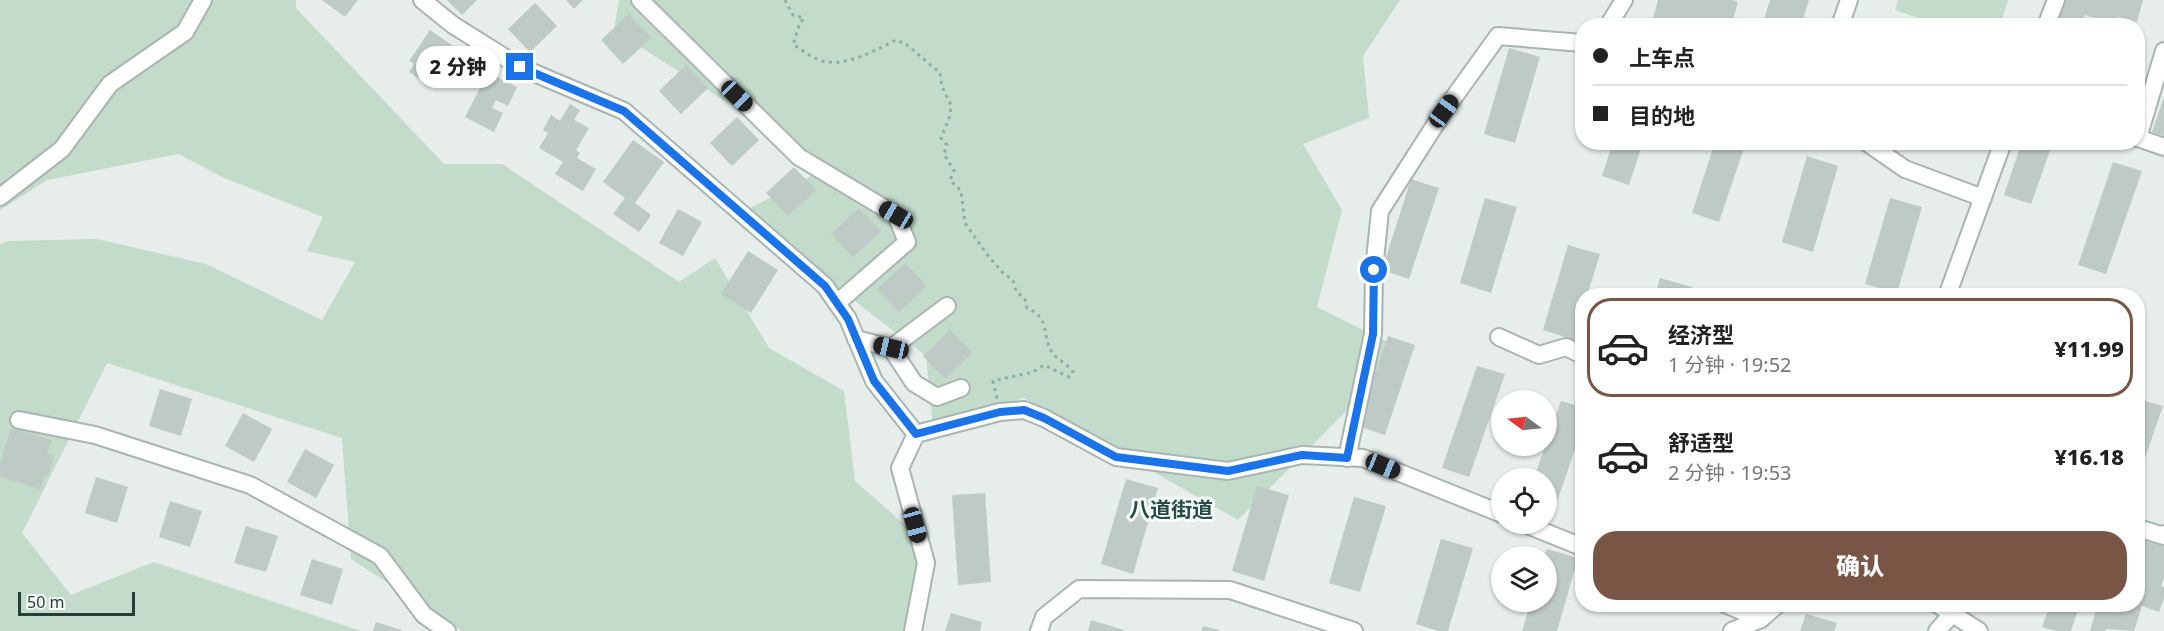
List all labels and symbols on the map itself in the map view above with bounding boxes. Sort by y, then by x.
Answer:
callout: 2 分钟 [415,46,499,88]
route end [506,53,533,80]
car [718,77,756,115]
car [1426,91,1462,131]
car [876,198,916,232]
route start [1360,256,1387,283]
car [871,335,911,361]
north arrow [1491,390,1557,456]
car [1363,451,1403,481]
district label: 八道街道 [1129,495,1213,523]
car [902,505,928,545]
scale bar [18,589,135,616]

